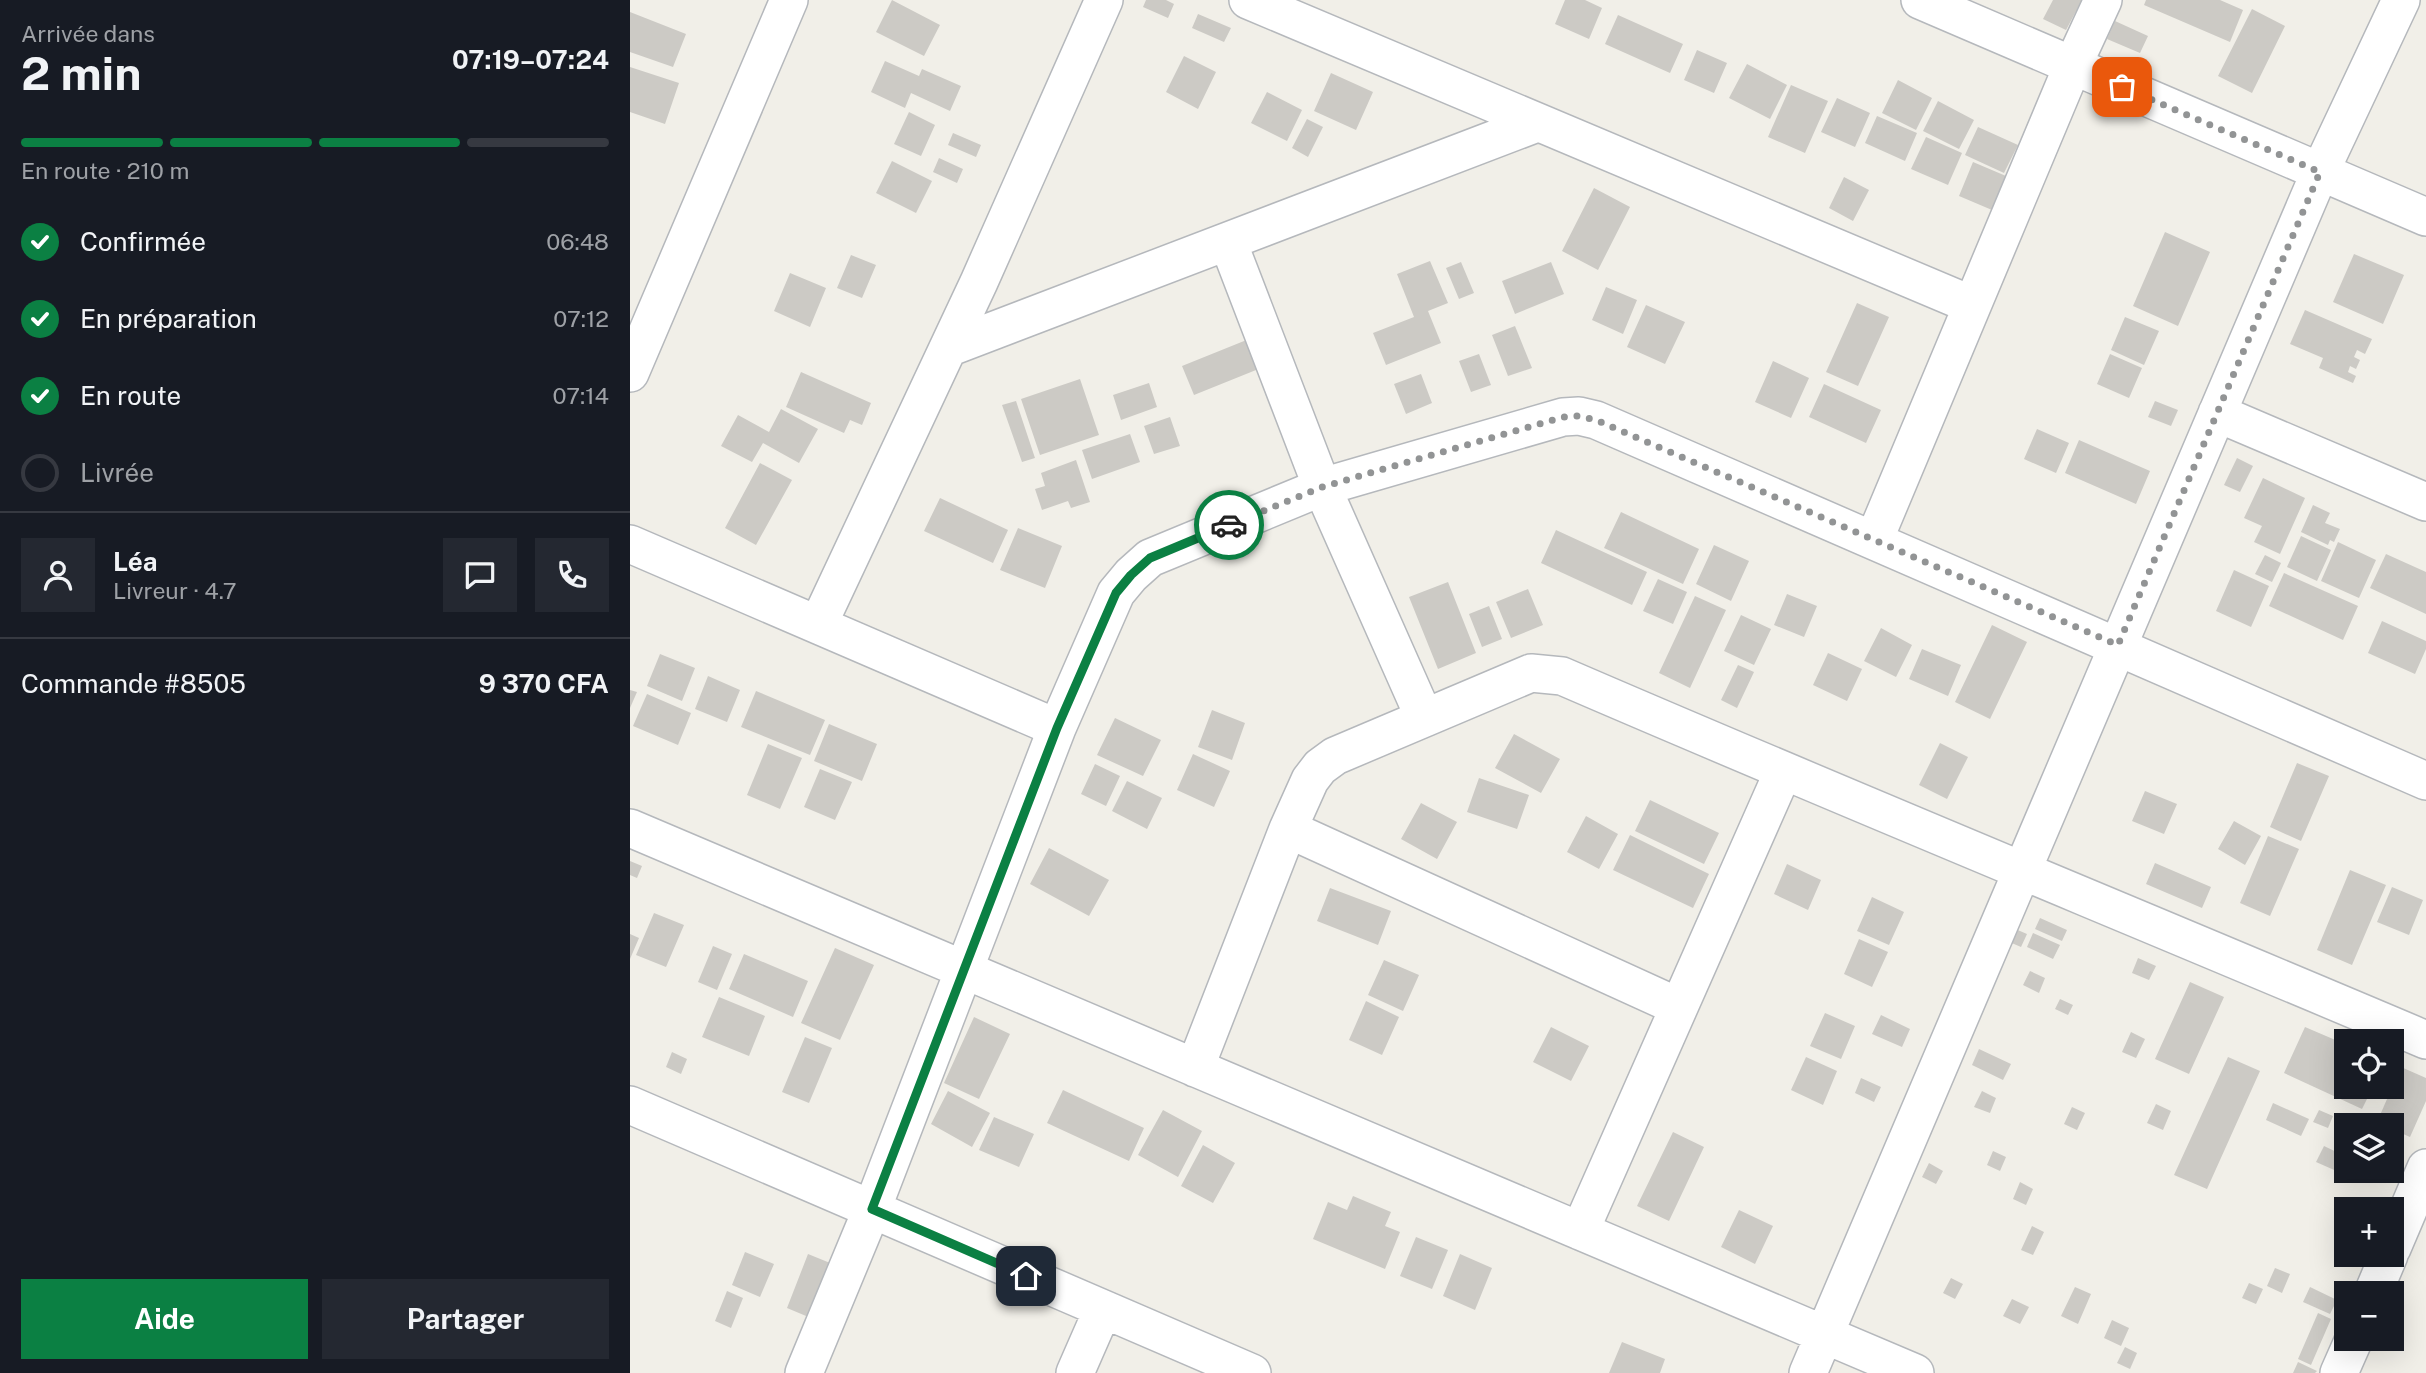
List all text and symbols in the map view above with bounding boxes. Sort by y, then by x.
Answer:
text: Arrivée dans [21,20,155,47]
text: 07:19–07:24 [452,44,609,75]
text: 2 min [21,46,141,100]
pin [2092,57,2152,117]
icon: bag [2103,68,2141,106]
text: En route · 210 m [21,157,189,184]
icon: check [21,223,59,261]
text: Confirmée [80,226,206,257]
text: 06:48 [546,228,609,255]
icon: check [21,300,59,338]
text: En préparation [80,303,257,334]
text: 07:12 [553,305,609,332]
icon: check [21,377,59,415]
text: En route [80,380,181,411]
text: 07:14 [553,382,609,409]
text: Livrée [80,457,154,488]
courier [1194,490,1264,560]
icon: car [1210,506,1248,544]
button: person [21,538,95,612]
button: chat [443,538,517,612]
button: phone [535,538,609,612]
text: Léa [113,546,157,577]
text: Livreur · 4.7 [113,577,236,604]
text: Commande #8505 [21,668,246,699]
text: 9 370 CFA [479,668,609,699]
map controls [2334,1029,2404,1351]
button: locate [2334,1029,2404,1099]
button: layers [2334,1113,2404,1183]
button: + [2334,1197,2404,1267]
pin [996,1246,1056,1306]
icon: home [1007,1257,1045,1295]
button: Aide [21,1279,308,1359]
button: Partager [322,1279,609,1359]
button: − [2334,1281,2404,1351]

